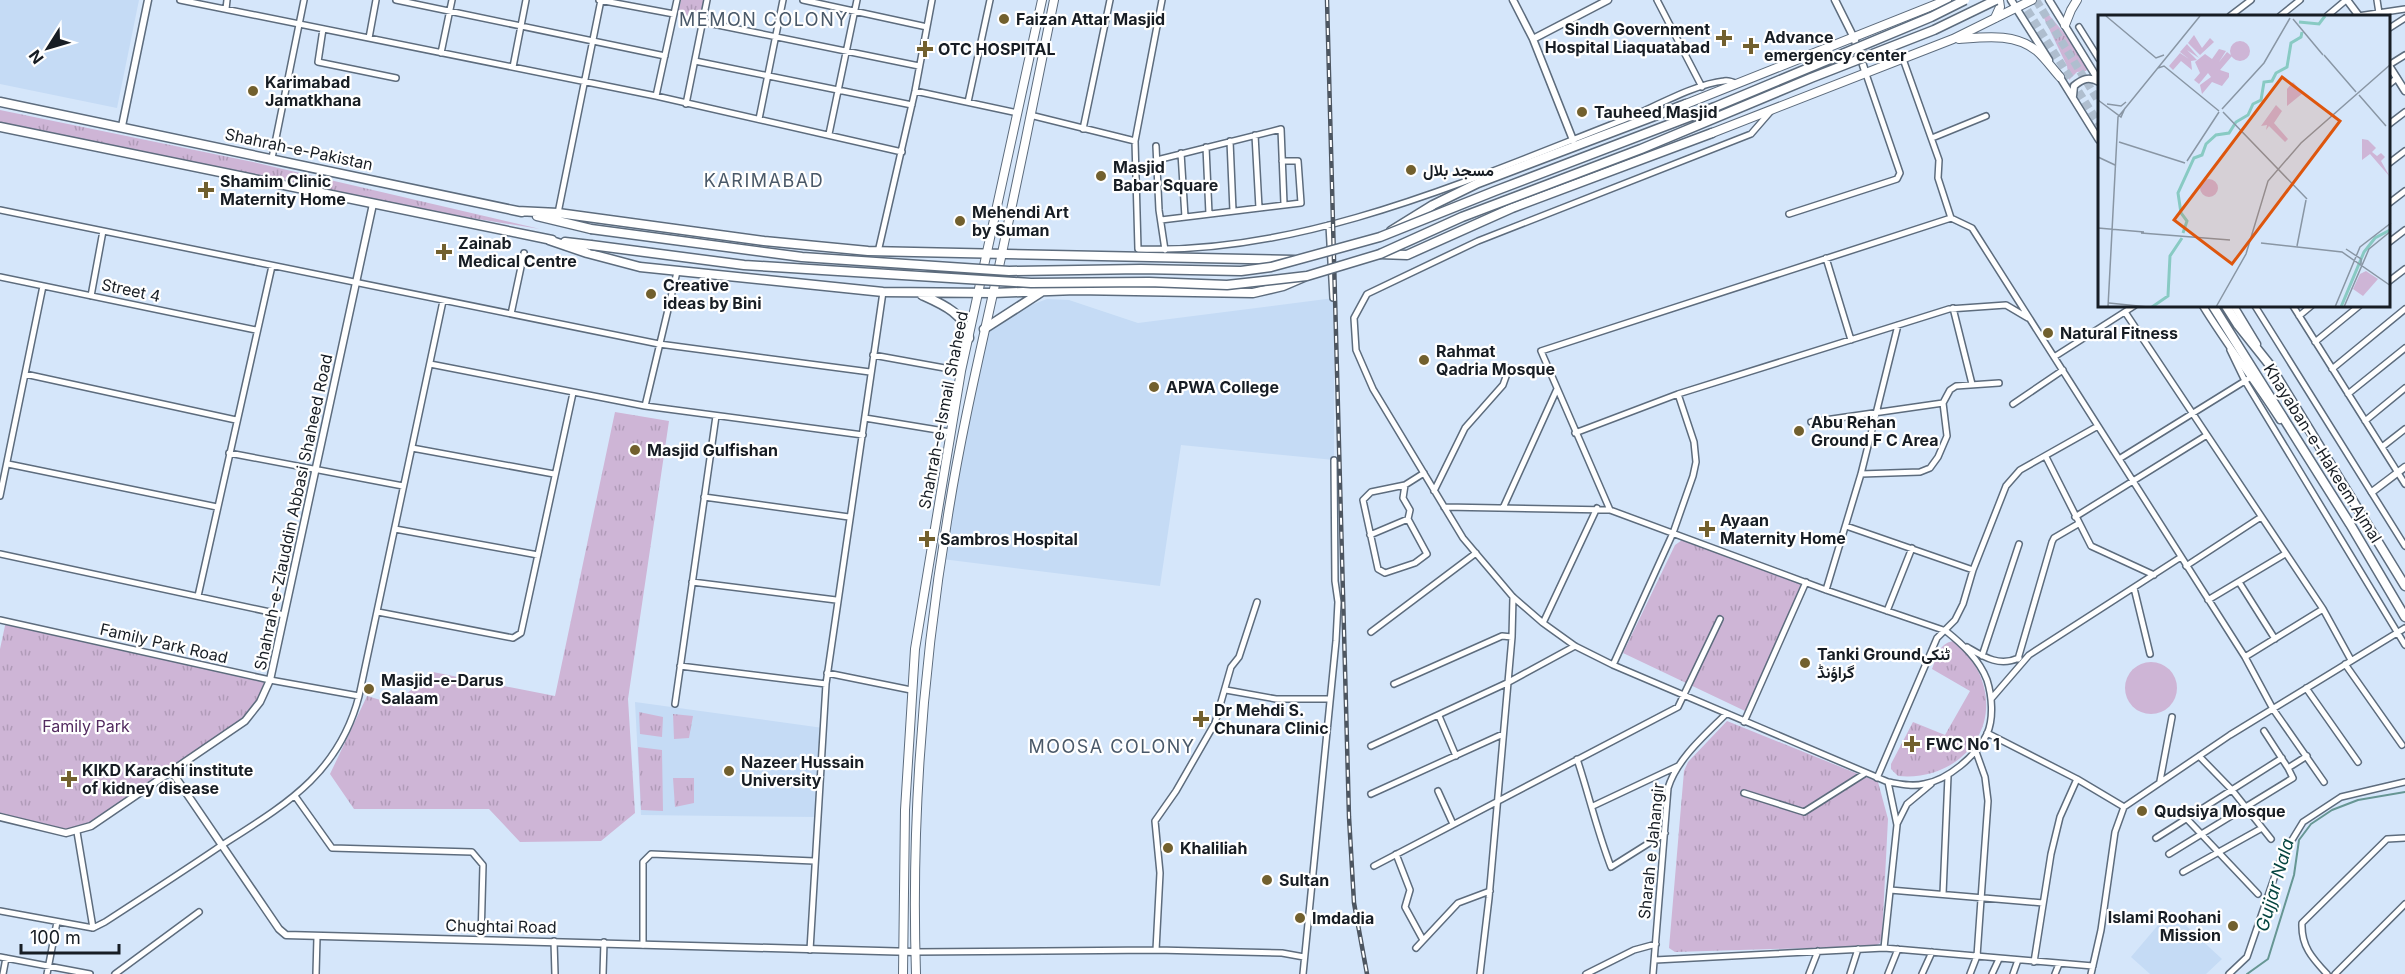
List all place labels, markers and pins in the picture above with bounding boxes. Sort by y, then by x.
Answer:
place label: Faizan Attar Masjid [1016,9,1165,29]
marker: Faizan Attar Masjid [997,12,1011,26]
place label: Sindh Government Hospital Liaquatabad [1545,19,1710,57]
place label: Advance emergency center [1764,27,1907,65]
marker: Sindh Government Hospital Liaquatabad [1715,29,1733,47]
marker: Advance emergency center [1742,37,1760,55]
place label: OTC HOSPITAL [938,39,1055,59]
marker: OTC HOSPITAL [916,40,934,58]
place label: Karimabad Jamatkhana [265,72,361,110]
marker: Karimabad Jamatkhana [246,84,260,98]
place label: Tauheed Masjid [1594,102,1718,122]
marker: Tauheed Masjid [1575,105,1589,119]
place label: Masjid Babar Square [1113,157,1218,195]
place label: مسجد بلال [1423,160,1494,180]
marker: مسجد بلال [1404,163,1418,177]
marker: Masjid Babar Square [1094,169,1108,183]
place label: Shamim Clinic Maternity Home [220,171,346,209]
marker: Shamim Clinic Maternity Home [197,181,215,199]
place label: Mehendi Art by Suman [972,202,1069,240]
marker: Mehendi Art by Suman [953,214,967,228]
place label: Zainab Medical Centre [458,233,577,271]
marker: Zainab Medical Centre [435,243,453,261]
place label: Creative ideas by Bini [663,275,762,313]
marker: Creative ideas by Bini [644,287,658,301]
place label: Natural Fitness [2060,323,2178,343]
marker: Natural Fitness [2041,326,2055,340]
place label: Rahmat Qadria Mosque [1436,341,1555,379]
marker: Rahmat Qadria Mosque [1417,353,1431,367]
place label: APWA College [1166,377,1279,397]
marker: APWA College [1147,380,1161,394]
place label: Abu Rehan Ground F C Area [1811,412,1939,450]
marker: Abu Rehan Ground F C Area [1792,424,1806,438]
place label: Masjid Gulfishan [647,440,778,460]
marker: Masjid Gulfishan [628,443,642,457]
place label: Ayaan Maternity Home [1720,510,1846,548]
marker: Ayaan Maternity Home [1698,520,1716,538]
place label: Sambros Hospital [940,529,1078,549]
marker: Sambros Hospital [918,530,936,548]
place label: Tanki Groundٹنکی گراؤنڈ [1817,644,1950,683]
marker: Tanki Groundٹنکی گراؤنڈ [1798,656,1812,670]
place label: Masjid-e-Darus Salaam [381,670,504,708]
marker: Masjid-e-Darus Salaam [362,682,376,696]
place label: Dr Mehdi S. Chunara Clinic [1214,700,1329,738]
marker: Dr Mehdi S. Chunara Clinic [1192,710,1210,728]
place label: FWC No 1 [1926,734,2000,754]
marker: FWC No 1 [1903,735,1921,753]
place label: Nazeer Hussain University [741,752,864,790]
place label: KIKD Karachi institute of kidney disease [82,760,253,798]
marker: Nazeer Hussain University [722,764,736,778]
marker: KIKD Karachi institute of kidney disease [60,770,78,788]
place label: Qudsiya Mosque [2154,801,2286,821]
marker: Qudsiya Mosque [2135,804,2149,818]
place label: Khaliliah [1180,838,1247,858]
marker: Khaliliah [1161,841,1175,855]
place label: Sultan [1279,870,1329,890]
marker: Sultan [1260,873,1274,887]
place label: Islami Roohani Mission [2108,907,2221,945]
place label: Imdadia [1312,908,1374,928]
marker: Imdadia [1293,911,1307,925]
marker: Islami Roohani Mission [2226,919,2240,933]

